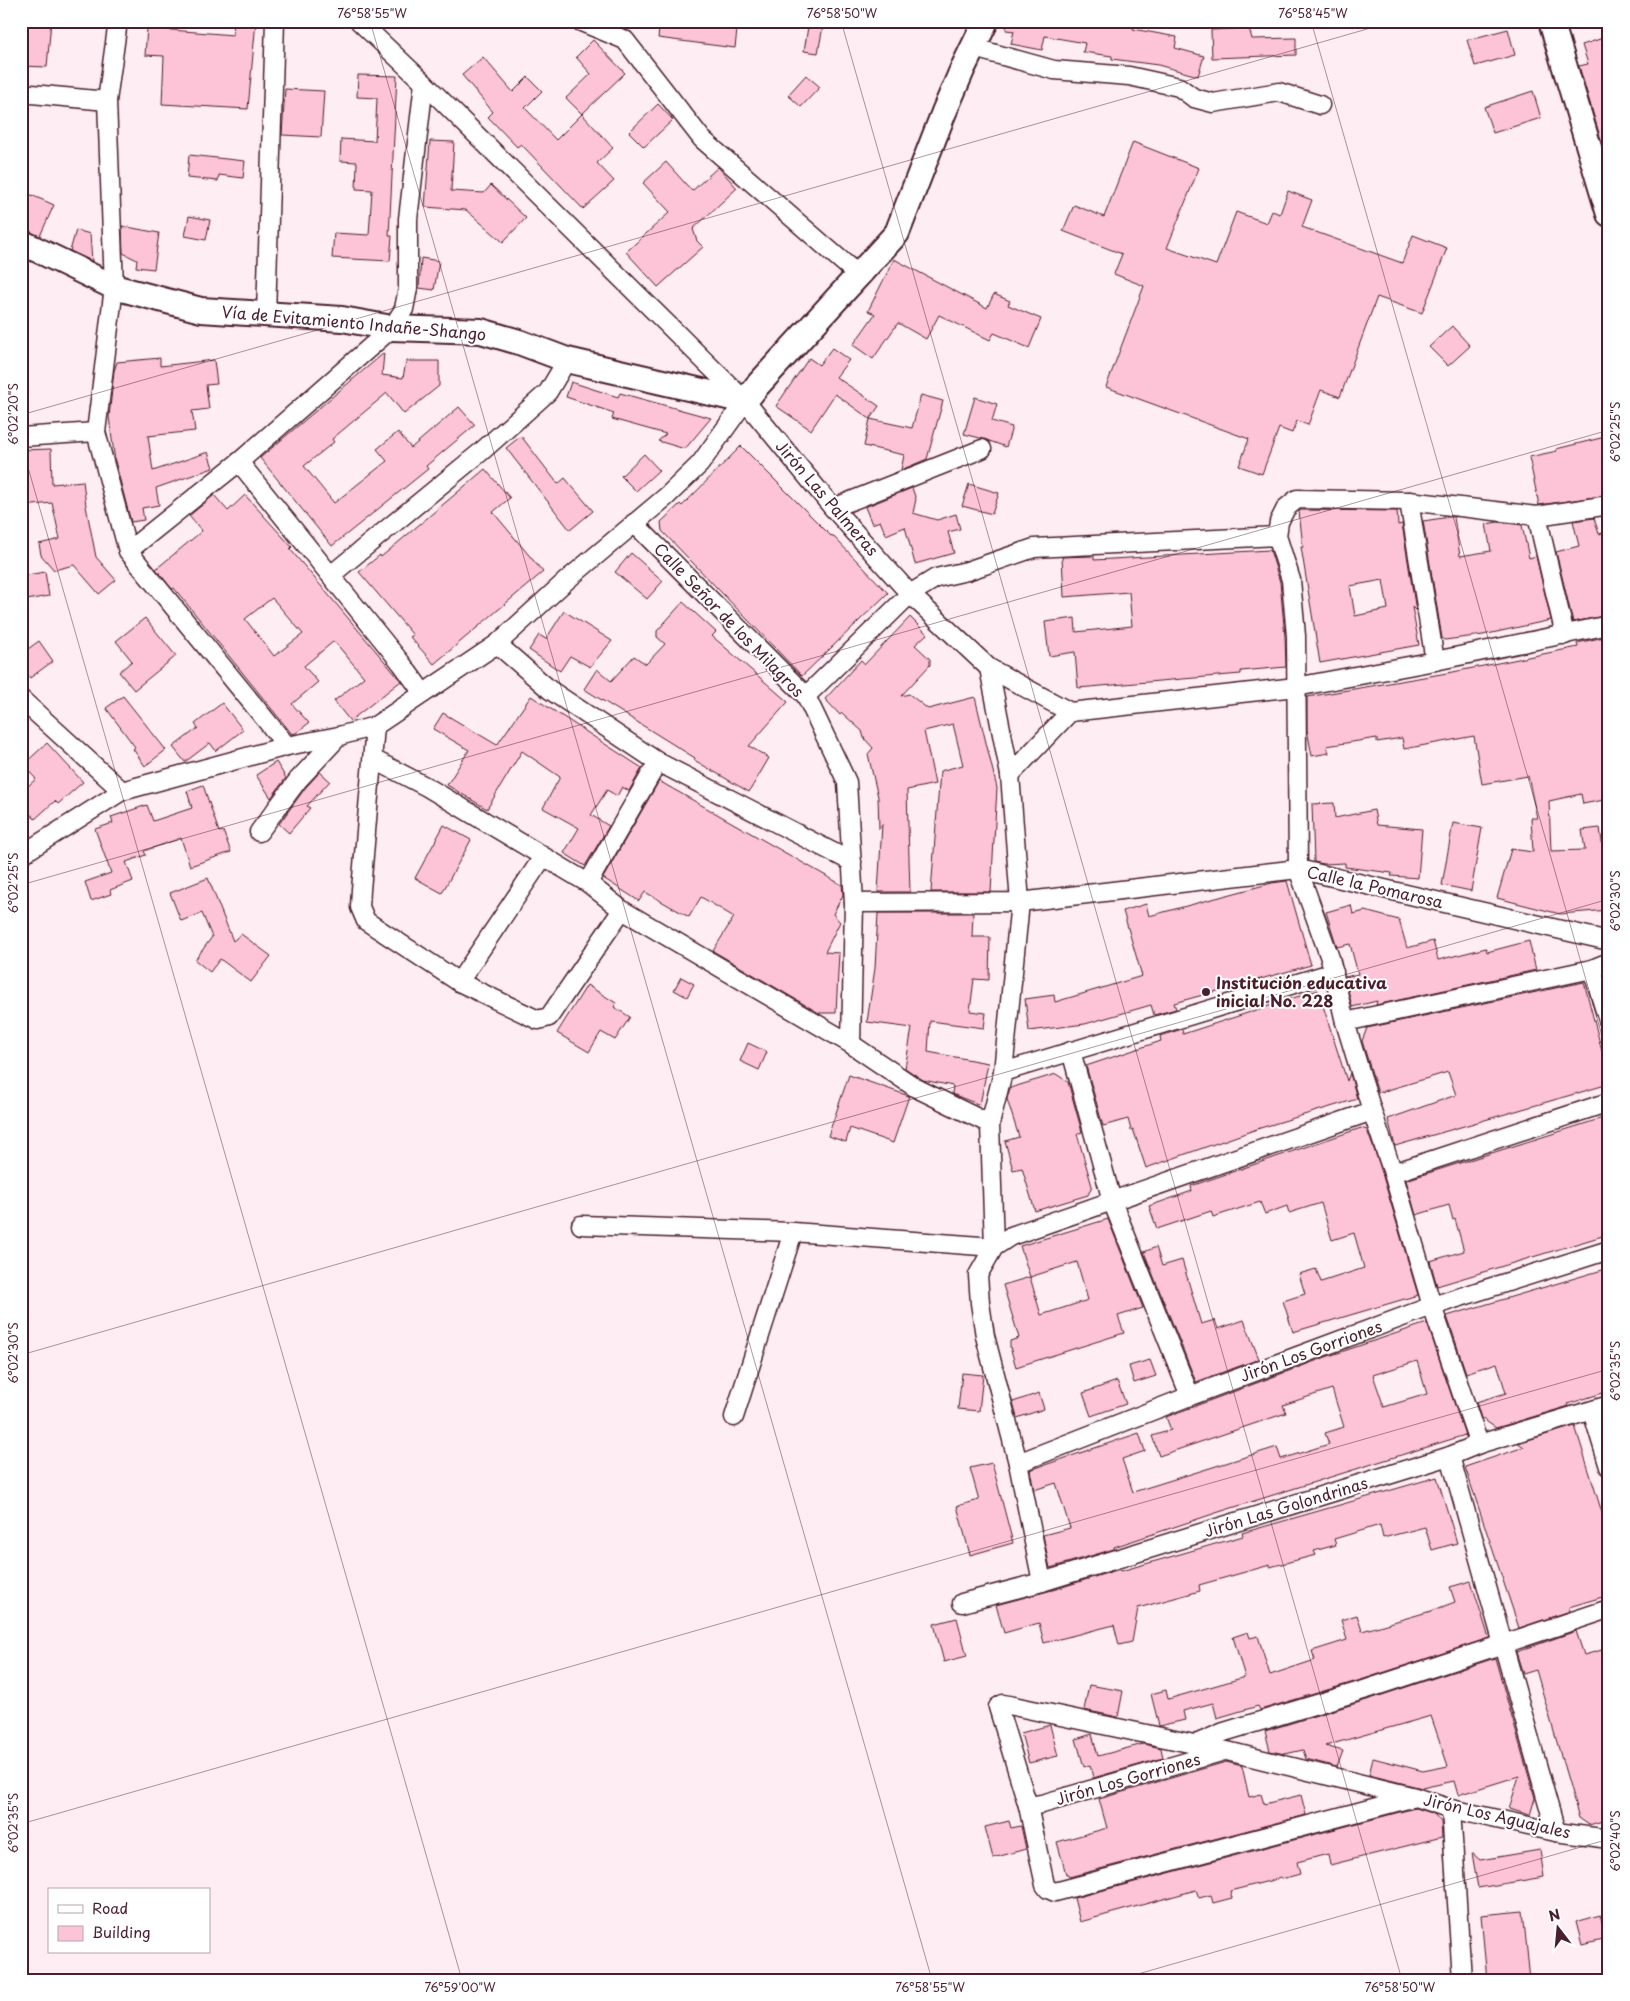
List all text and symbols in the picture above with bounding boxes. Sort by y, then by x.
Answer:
text: 76°58'55"W [337,4,407,22]
text: 76°58'50"W [807,4,878,22]
text: 76°58'45"W [1278,4,1348,22]
street label: Vía de Evitamiento Indañe-Shango [221,298,487,346]
text: 6°02'20"S [4,383,22,445]
text: 6°02'25"S [1606,402,1624,462]
street label: Jirón Las Palmeras [771,434,885,561]
street label: Calle Señor de los Milagros [649,537,810,702]
text: 6°02'25"S [4,853,22,913]
street label: Calle la Pomarosa [1305,859,1446,913]
text: 6°02'30"S [1606,870,1624,932]
place label: Institución educativa inicial No. 228 [1216,970,1387,1012]
marker: Institución educativa inicial No. 228 [1200,986,1212,998]
street label: Jirón Los Gorriones [1236,1313,1385,1387]
text: 6°02'30"S [4,1322,22,1384]
text: 6°02'35"S [1606,1341,1624,1401]
street label: Jirón Las Golondrinas [1201,1470,1370,1542]
street label: Jirón Los Gorriones [1052,1746,1203,1810]
street label: Jirón Los Aguajales [1421,1786,1573,1844]
text: 6°02'35"S [4,1793,22,1853]
text: 6°02'40"S [1606,1810,1624,1872]
legend [48,1888,210,1954]
text: Road [92,1896,128,1919]
text: N [1546,1903,1563,1927]
north arrow [1532,1904,1582,1954]
text: Building [92,1920,151,1943]
text: 76°59'00"W [424,1978,496,1996]
text: 76°58'55"W [895,1978,965,1996]
text: 76°58'50"W [1365,1978,1436,1996]

